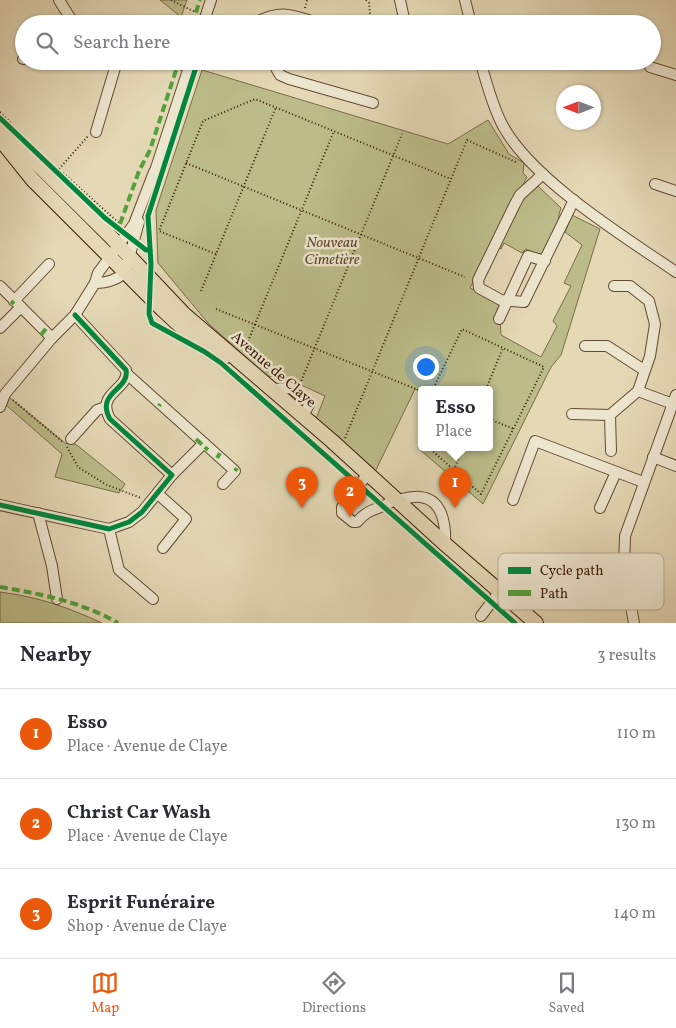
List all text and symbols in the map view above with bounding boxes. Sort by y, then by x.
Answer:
search box [15,15,661,70]
icon: search [33,29,61,57]
text: Search here [73,30,170,56]
north arrow [556,85,601,130]
park label: Nouveau Cimetière [305,233,360,271]
street label: Avenue de Claye [226,327,320,413]
your location [413,354,439,380]
popup [418,386,493,451]
text: Esso [435,395,476,421]
text: Place [435,421,472,443]
pin: 3 [286,467,318,508]
pin: 1 [439,467,471,508]
pin: 2 [334,476,366,517]
legend [498,553,664,610]
text: Cycle path [540,562,604,581]
text: Path [540,585,568,604]
text: Nearby [20,641,91,670]
text: 3 results [597,645,656,667]
text: Esso [67,710,107,736]
text: 1 [33,723,39,745]
text: 110 m [617,723,656,745]
text: Place · Avenue de Claye [67,736,227,758]
text: Christ Car Wash [67,800,211,826]
text: 2 [32,813,40,835]
text: 130 m [615,813,656,835]
text: Place · Avenue de Claye [67,826,227,848]
text: Esprit Funéraire [67,890,215,916]
text: 3 [32,903,40,925]
text: 140 m [614,903,656,925]
text: Shop · Avenue de Claye [67,916,227,938]
tab: Map [91,969,119,1018]
tab: Directions [302,969,366,1018]
tab: Saved [549,969,585,1018]

